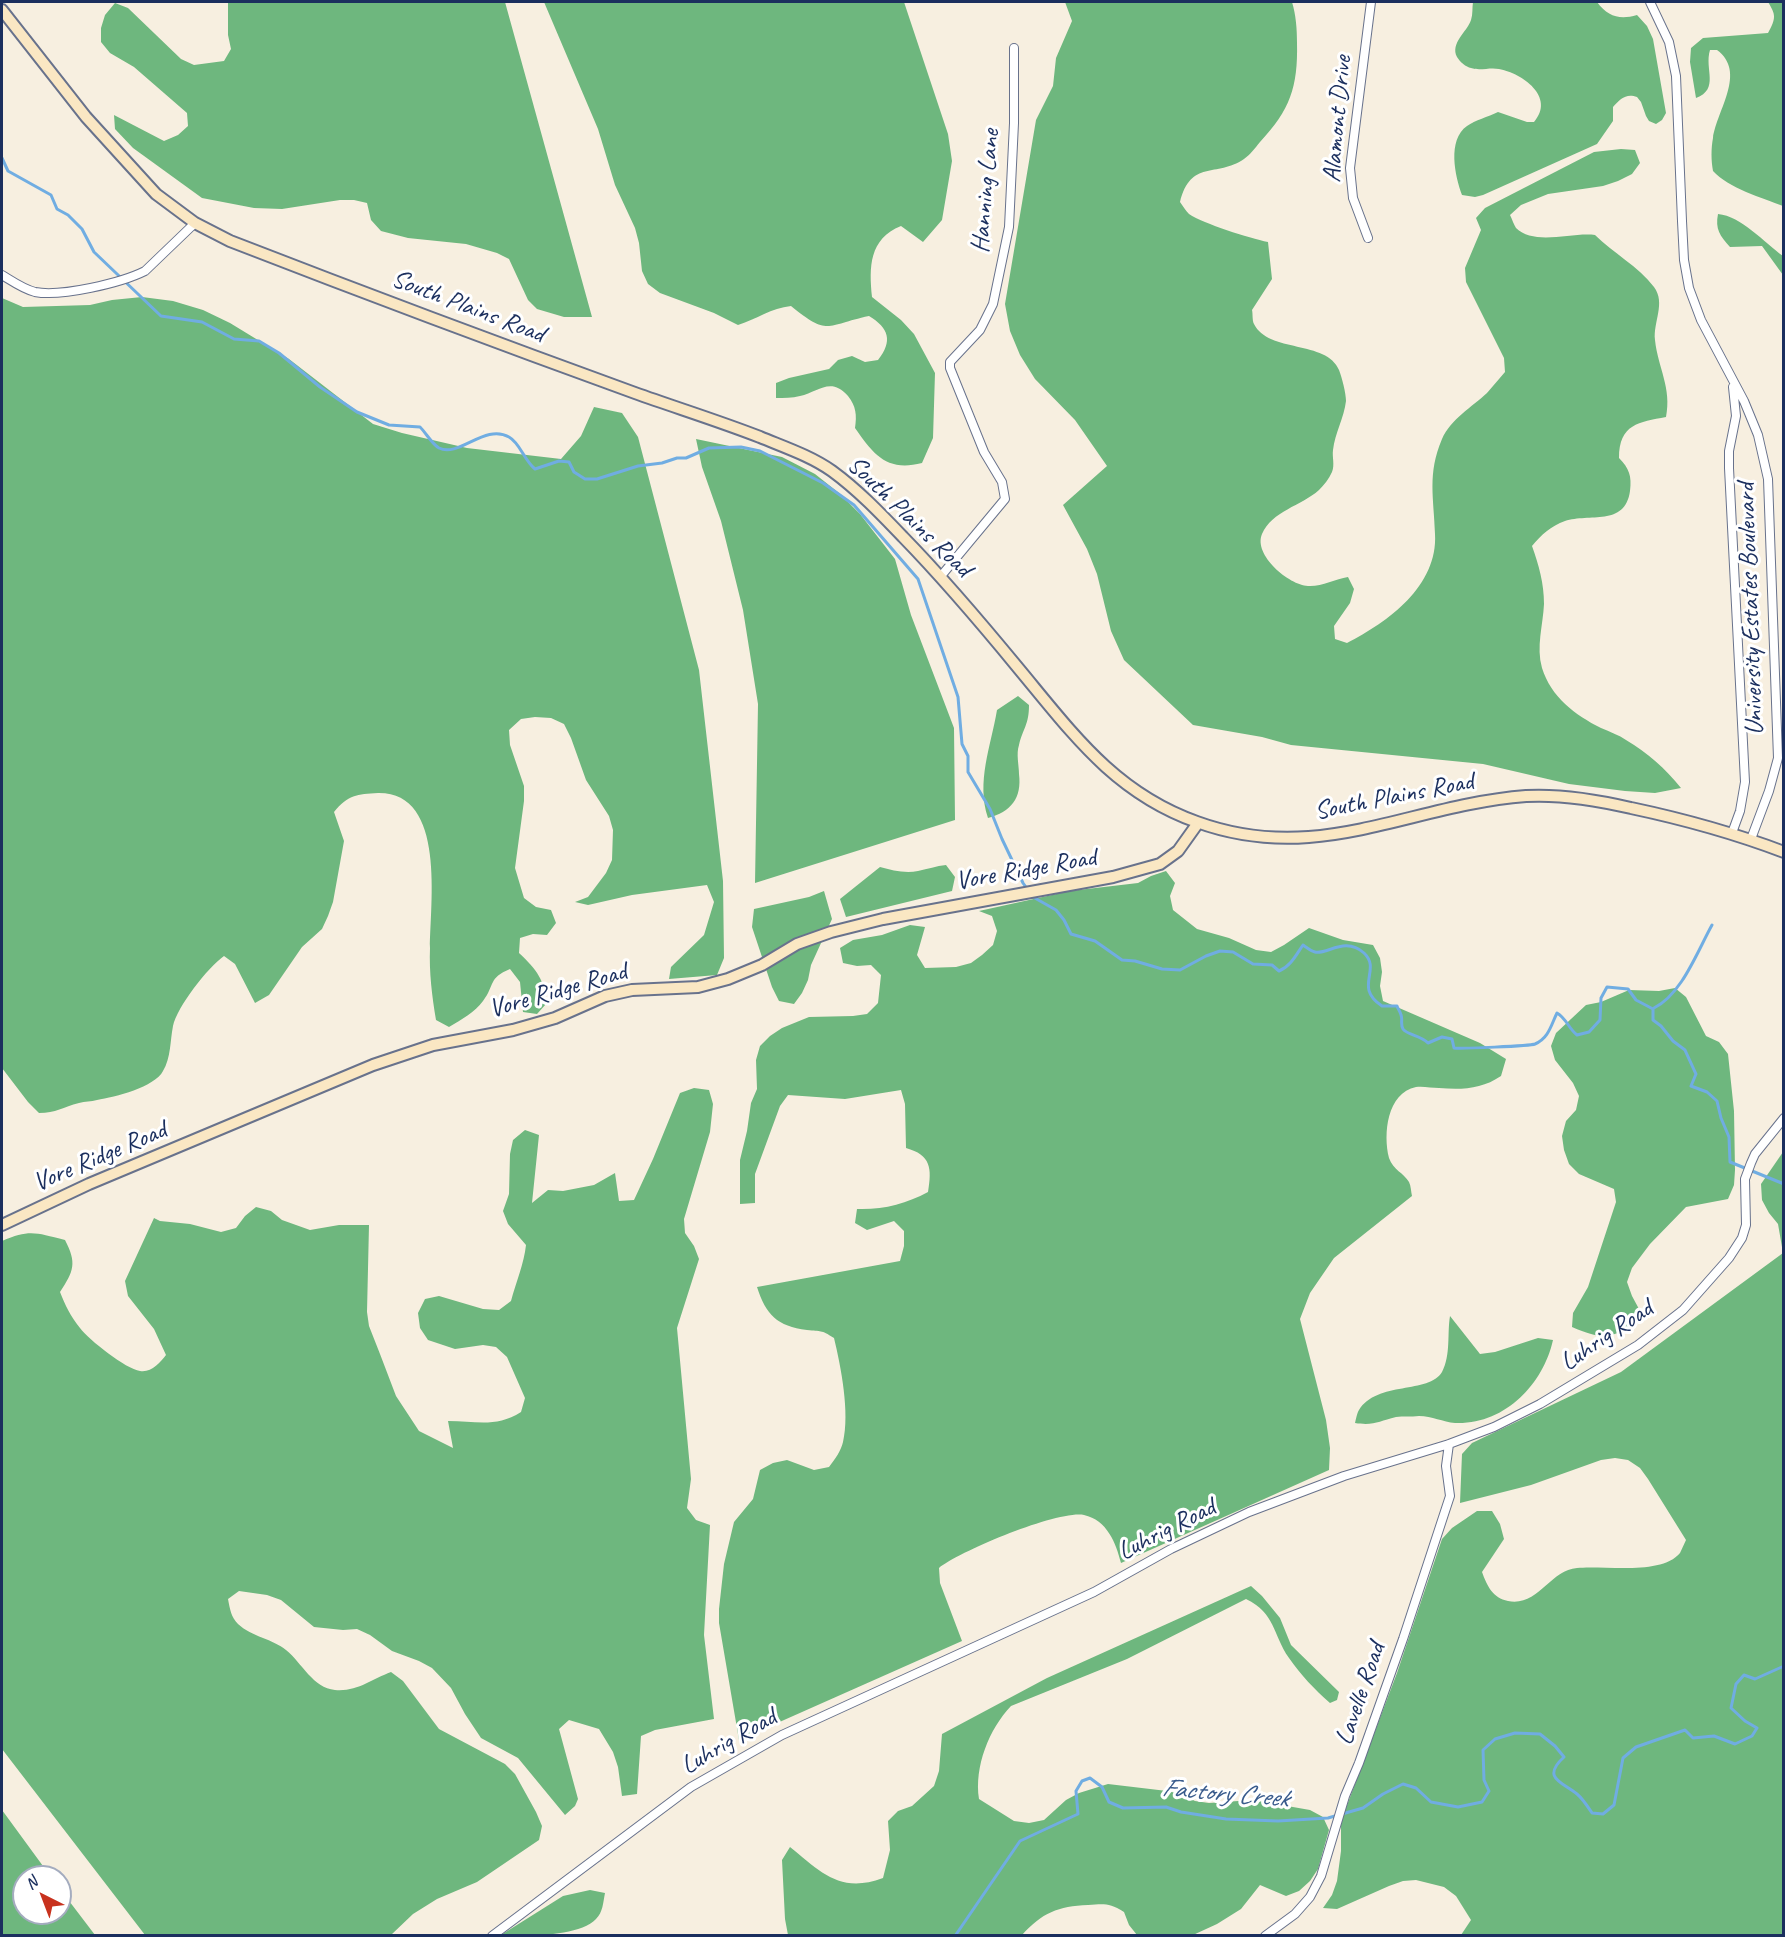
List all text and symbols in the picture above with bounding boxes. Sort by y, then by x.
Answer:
street label: Alamont Drive [1317,54,1359,184]
street label: Hanning Lane [965,128,1007,254]
street label: South Plains Road [387,264,549,350]
street label: South Plains Road [840,450,978,584]
street label: University Estates Boulevard [1731,482,1771,736]
street label: South Plains Road [1312,766,1476,828]
street label: Vore Ridge Road [953,842,1099,898]
street label: Vore Ridge Road [486,956,630,1026]
street label: Vore Ridge Road [29,1115,171,1199]
street label: Luhrig Road [1555,1294,1659,1378]
street label: Luhrig Road [1113,1492,1221,1568]
street label: Lavelle Road [1329,1639,1393,1749]
street label: Luhrig Road [676,1702,782,1782]
water label: Factory Creek [1161,1772,1289,1816]
north arrow [12,1865,72,1925]
text: N [21,1872,42,1894]

